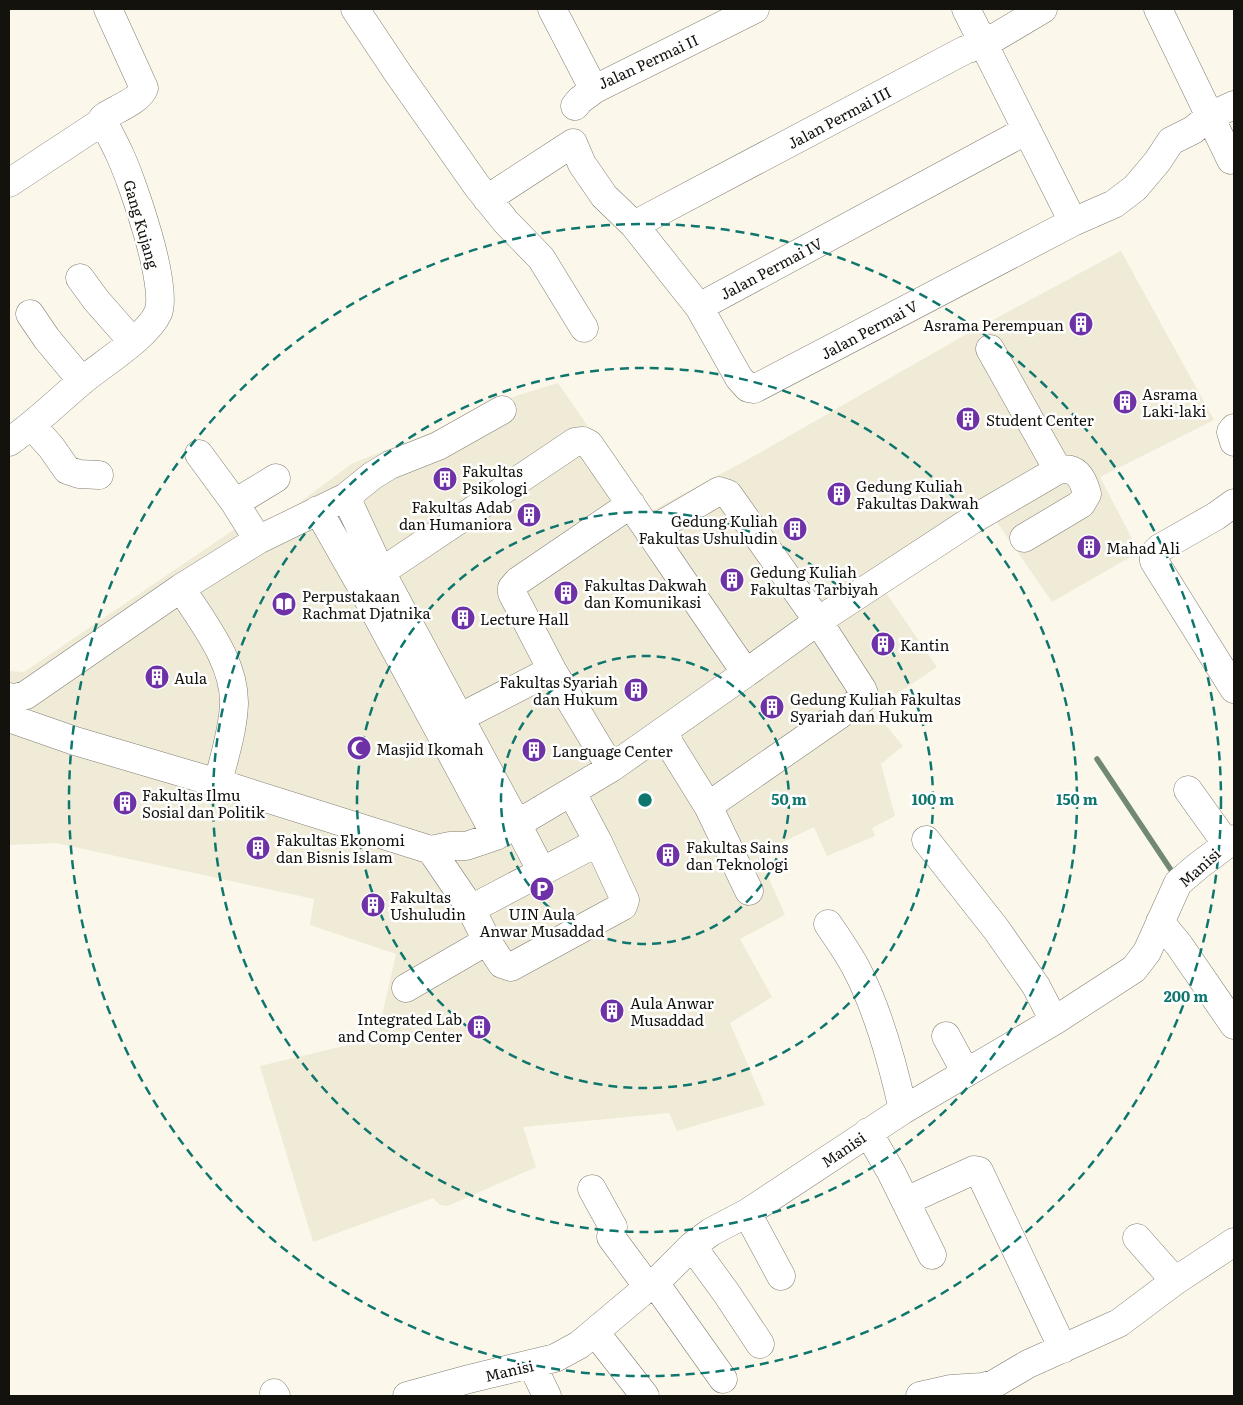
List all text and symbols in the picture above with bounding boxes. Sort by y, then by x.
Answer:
street label: Jalan Permai II [594,28,702,94]
street label: Jalan Permai III [783,80,895,154]
street label: Gang Kujang [118,177,166,272]
street label: Jalan Permai IV [716,231,826,305]
street label: Jalan Permai V [816,294,922,364]
building icon: Asrama Perempuan [1068,311,1094,337]
place label: Asrama Perempuan [923,313,1064,336]
place label: Asrama Laki-laki [1142,382,1206,422]
building icon: Asrama Laki-laki [1112,389,1138,415]
building icon: Student Center [955,406,981,432]
place label: Student Center [986,408,1094,431]
place label: Fakultas Psikologi [462,459,527,499]
building icon: Fakultas Psikologi [432,466,458,492]
place label: Gedung Kuliah Fakultas Dakwah [856,474,979,514]
building icon: Gedung Kuliah Fakultas Dakwah [826,481,852,507]
place label: Fakultas Adab dan Humaniora [399,495,513,535]
building icon: Fakultas Adab dan Humaniora [516,502,542,528]
place label: Gedung Kuliah Fakultas Ushuludin [638,509,778,549]
building icon: Gedung Kuliah Fakultas Ushuludin [782,516,808,542]
building icon: Mahad Ali [1076,534,1102,560]
place label: Mahad Ali [1106,536,1180,559]
place label: Gedung Kuliah Fakultas Tarbiyah [750,560,879,600]
building icon: Gedung Kuliah Fakultas Tarbiyah [719,567,745,593]
place label: Fakultas Dakwah dan Komunikasi [584,573,707,613]
building icon: Fakultas Dakwah dan Komunikasi [553,580,579,606]
place label: Perpustakaan Rachmat Djatnika [302,584,431,624]
library icon: Perpustakaan Rachmat Djatnika [271,591,297,617]
building icon: Lecture Hall [450,605,476,631]
place label: Lecture Hall [480,607,569,630]
building icon: Kantin [870,631,896,657]
place label: Kantin [900,633,950,656]
building icon: Aula [144,664,170,690]
place label: Aula [174,666,208,689]
place label: Fakultas Syariah dan Hukum [499,670,618,710]
building icon: Fakultas Syariah dan Hukum [623,677,649,703]
place label: Gedung Kuliah Fakultas Syariah dan Hukum [790,687,961,727]
building icon: Gedung Kuliah Fakultas Syariah dan Hukum [759,694,785,720]
mosque icon: Masjid Ikomah [346,735,372,761]
place label: Masjid Ikomah [376,737,484,760]
building icon: Language Center [521,737,547,763]
place label: Language Center [552,739,673,762]
place label: Fakultas Ilmu Sosial dan Politik [142,783,266,823]
text: 50 m [771,787,807,810]
text: 100 m [912,787,954,810]
text: 150 m [1056,787,1098,810]
building icon: Fakultas Ilmu Sosial dan Politik [112,790,138,816]
centre of rings [636,791,654,809]
place label: Fakultas Ekonomi dan Bisnis Islam [276,828,405,868]
building icon: Fakultas Ekonomi dan Bisnis Islam [245,835,271,861]
place label: Fakultas Sains dan Teknologi [686,835,788,875]
building icon: Fakultas Sains dan Teknologi [655,842,681,868]
street label: Manisi [1173,842,1225,892]
parking icon: UIN Aula Anwar Musaddad [529,876,555,902]
place label: Fakultas Ushuludin [390,885,466,925]
building icon: Fakultas Ushuludin [360,892,386,918]
place label: UIN Aula Anwar Musaddad [480,902,604,942]
text: 200 m [1164,984,1208,1007]
place label: Aula Anwar Musaddad [630,991,714,1031]
building icon: Aula Anwar Musaddad [599,998,625,1024]
place label: Integrated Lab and Comp Center [338,1007,462,1047]
building icon: Integrated Lab and Comp Center [466,1014,492,1040]
street label: Manisi [816,1126,870,1172]
street label: Manisi [482,1353,536,1387]

